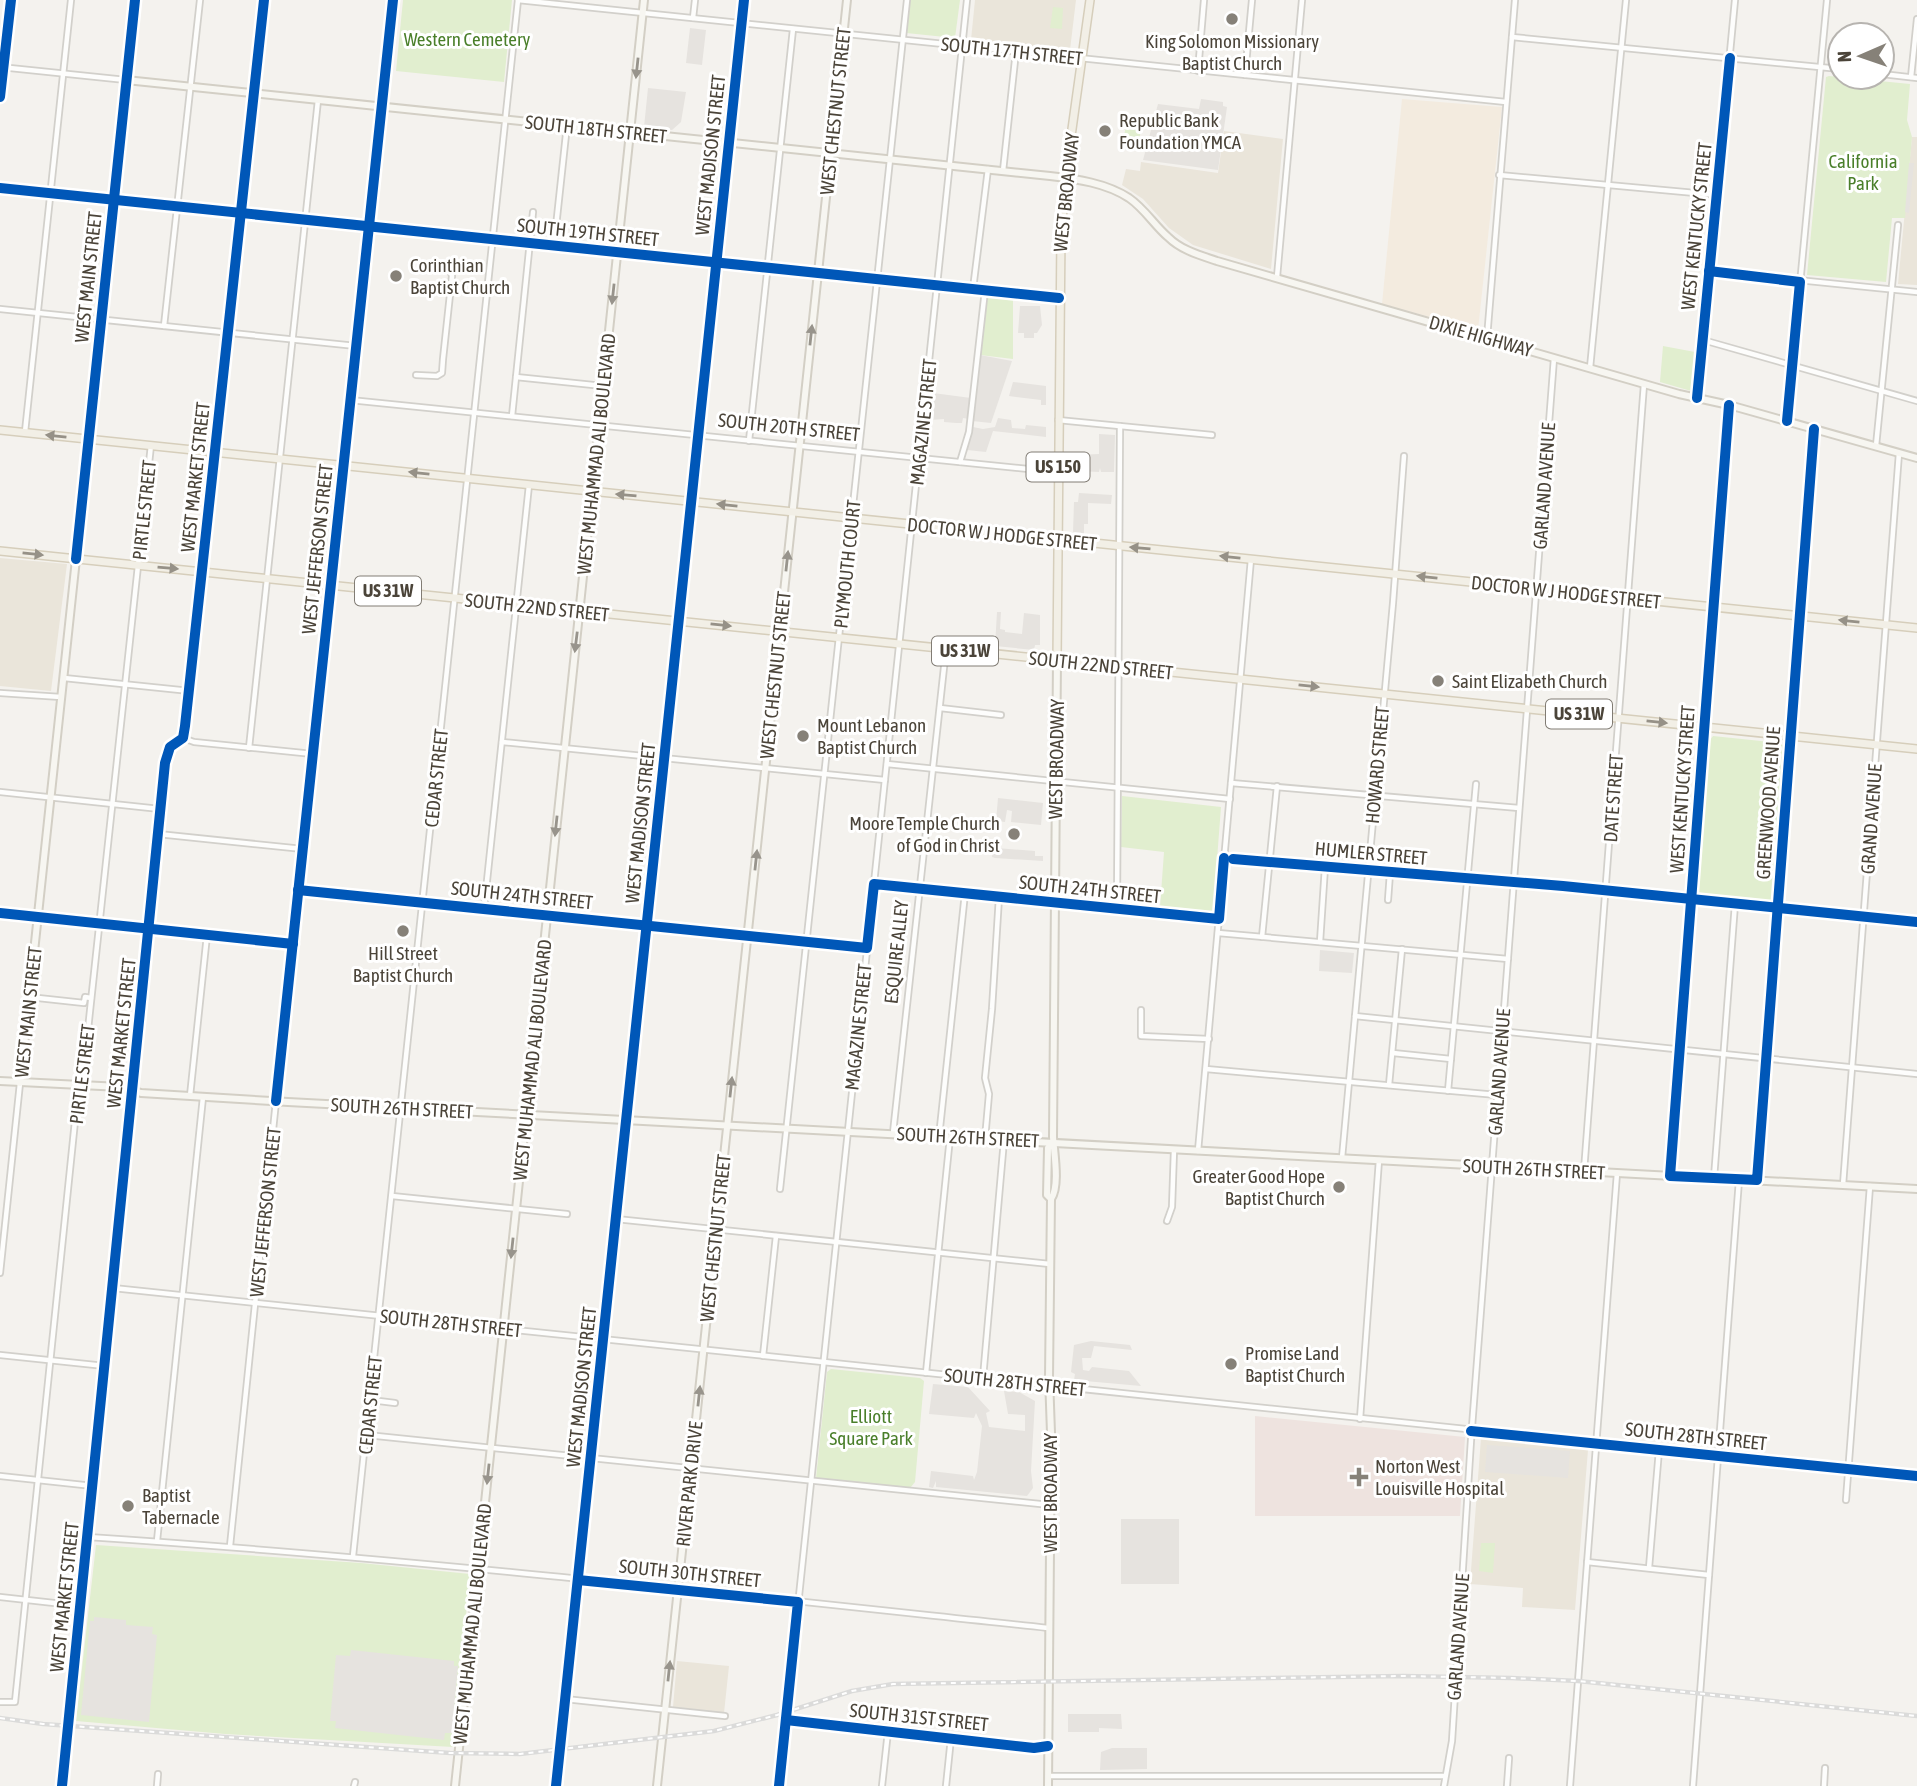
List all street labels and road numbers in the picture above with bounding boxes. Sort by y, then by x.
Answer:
street label: WEST CHESTNUT STREET [815,25,855,196]
street label: SOUTH 17TH STREET [940,33,1085,69]
street label: WEST MADISON STREET [691,73,729,236]
street label: SOUTH 18TH STREET [524,111,669,147]
street label: WEST BROADWAY [1049,131,1083,253]
street label: WEST KENTUCKY STREET [1676,141,1716,311]
street label: WEST MAIN STREET [70,210,106,344]
street label: SOUTH 19TH STREET [516,214,661,250]
street label: DIXIE HIGHWAY [1427,311,1536,361]
street label: WEST MUHAMMAD ALI BOULEVARD [572,332,620,576]
street label: MAGAZINE STREET [905,357,941,486]
street label: WEST MARKET STREET [176,400,214,553]
street label: SOUTH 20TH STREET [717,409,862,445]
street label: GARLAND AVENUE [1529,422,1559,550]
road number: US 150 [1026,452,1090,481]
street label: PIRTLE STREET [128,458,160,561]
street label: WEST JEFFERSON STREET [297,462,337,635]
street label: PLYMOUTH COURT [829,498,865,629]
street label: DOCTOR W J HODGE STREET [906,513,1098,555]
street label: DOCTOR W J HODGE STREET [1470,571,1662,613]
road number: US 31W [355,576,421,606]
street label: SOUTH 22ND STREET [464,588,611,626]
street label: WEST CHESTNUT STREET [755,589,795,760]
road number: US 31W [932,636,998,666]
street label: SOUTH 22ND STREET [1028,646,1175,684]
street label: WEST BROADWAY [1044,698,1068,819]
road number: US 31W [1546,700,1612,728]
street label: WEST KENTUCKY STREET [1665,704,1699,874]
street label: HOWARD STREET [1361,705,1393,825]
street label: GREENWOOD AVENUE [1752,726,1784,880]
street label: CEDAR STREET [420,727,452,828]
street label: WEST MADISON STREET [621,741,659,904]
street label: DATE STREET [1599,752,1627,843]
street label: GRAND AVENUE [1856,763,1886,875]
street label: HUMLER STREET [1314,837,1429,869]
street label: SOUTH 24TH STREET [1018,871,1163,907]
street label: SOUTH 24TH STREET [450,877,595,913]
street label: ESQUIRE ALLEY [880,899,912,1005]
street label: WEST MUHAMMAD ALI BOULEVARD [508,938,556,1182]
street label: WEST MAIN STREET [10,945,46,1079]
street label: WEST MARKET STREET [102,956,140,1109]
street label: MAGAZINE STREET [840,962,876,1091]
street label: GARLAND AVENUE [1484,1008,1514,1136]
street label: PIRTLE STREET [65,1022,99,1125]
street label: SOUTH 26TH STREET [330,1093,474,1123]
street label: SOUTH 26TH STREET [896,1122,1040,1152]
street label: WEST JEFFERSON STREET [245,1125,285,1298]
street label: WEST CHESTNUT STREET [695,1152,735,1323]
street label: SOUTH 26TH STREET [1462,1154,1606,1184]
street label: SOUTH 28TH STREET [379,1305,524,1341]
street label: WEST MADISON STREET [562,1305,600,1468]
street label: CEDAR STREET [354,1354,386,1455]
street label: SOUTH 28TH STREET [943,1364,1088,1400]
street label: SOUTH 28TH STREET [1624,1418,1769,1454]
street label: RIVER PARK DRIVE [672,1420,706,1548]
street label: WEST BROADWAY [1039,1432,1061,1553]
street label: WEST MUHAMMAD ALI BOULEVARD [448,1502,496,1746]
street label: WEST MARKET STREET [45,1520,83,1673]
street label: SOUTH 30TH STREET [618,1555,763,1591]
street label: GARLAND AVENUE [1443,1573,1473,1701]
street label: SOUTH 31ST STREET [849,1699,990,1735]

